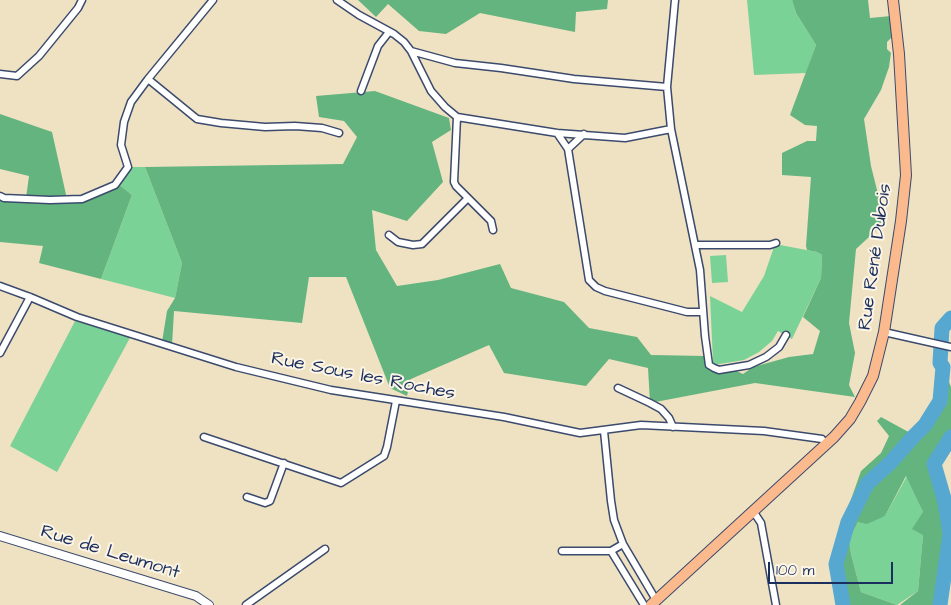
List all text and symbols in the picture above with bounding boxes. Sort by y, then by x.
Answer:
street label: Rue René Dubois [854,182,898,332]
street label: Rue Sous les Roches [269,348,457,406]
street label: Rue de Leumont [38,521,182,585]
scale bar [771,552,896,584]
text: 100 m [776,560,815,581]

